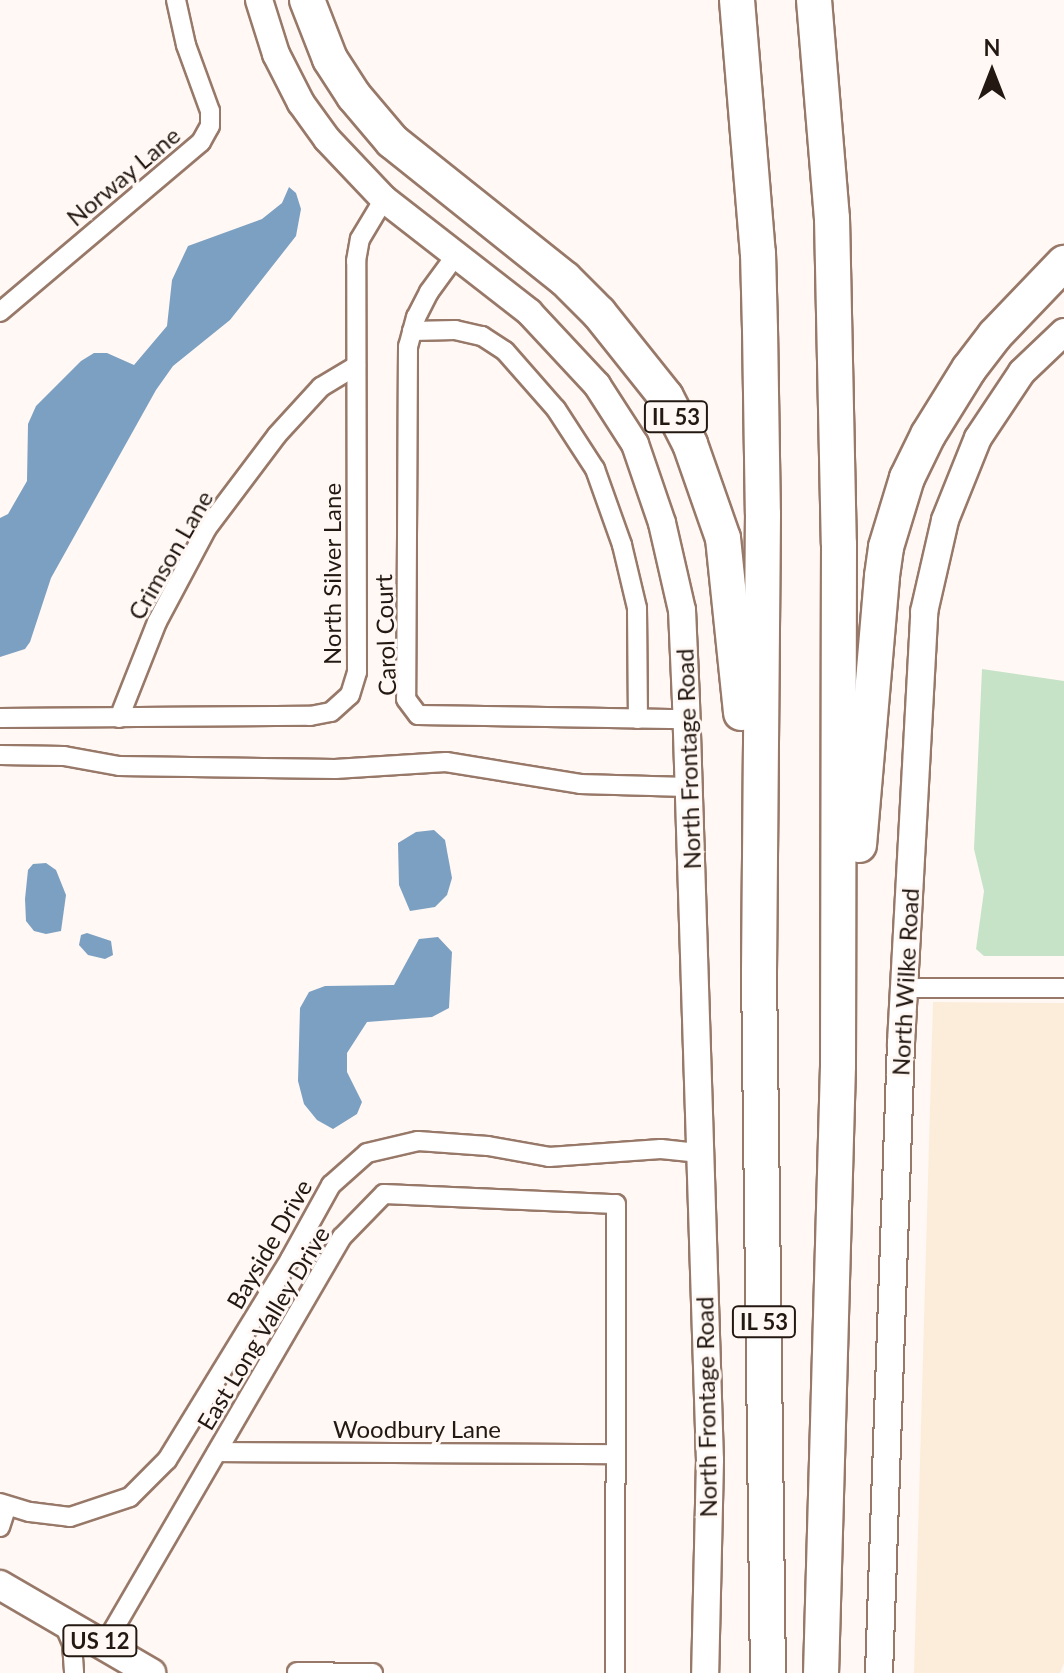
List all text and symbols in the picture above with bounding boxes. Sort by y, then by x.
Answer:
north arrow [952,32,1032,112]
text: N [984,34,1000,61]
street label: Norway Lane [60,120,186,232]
road number: IL 53 [642,399,710,435]
street label: North Silver Lane [318,483,346,665]
street label: Crimson Lane [122,485,218,625]
street label: Carol Court [368,574,402,696]
street label: North Frontage Road [670,648,706,870]
street label: North Wilke Road [886,887,924,1077]
street label: Bayside Drive [220,1174,318,1314]
street label: East Long Valley Drive [190,1220,336,1436]
street label: North Frontage Road [690,1296,722,1518]
road number: IL 53 [730,1304,798,1340]
street label: Woodbury Lane [333,1415,501,1443]
road number: US 12 [62,1623,138,1659]

